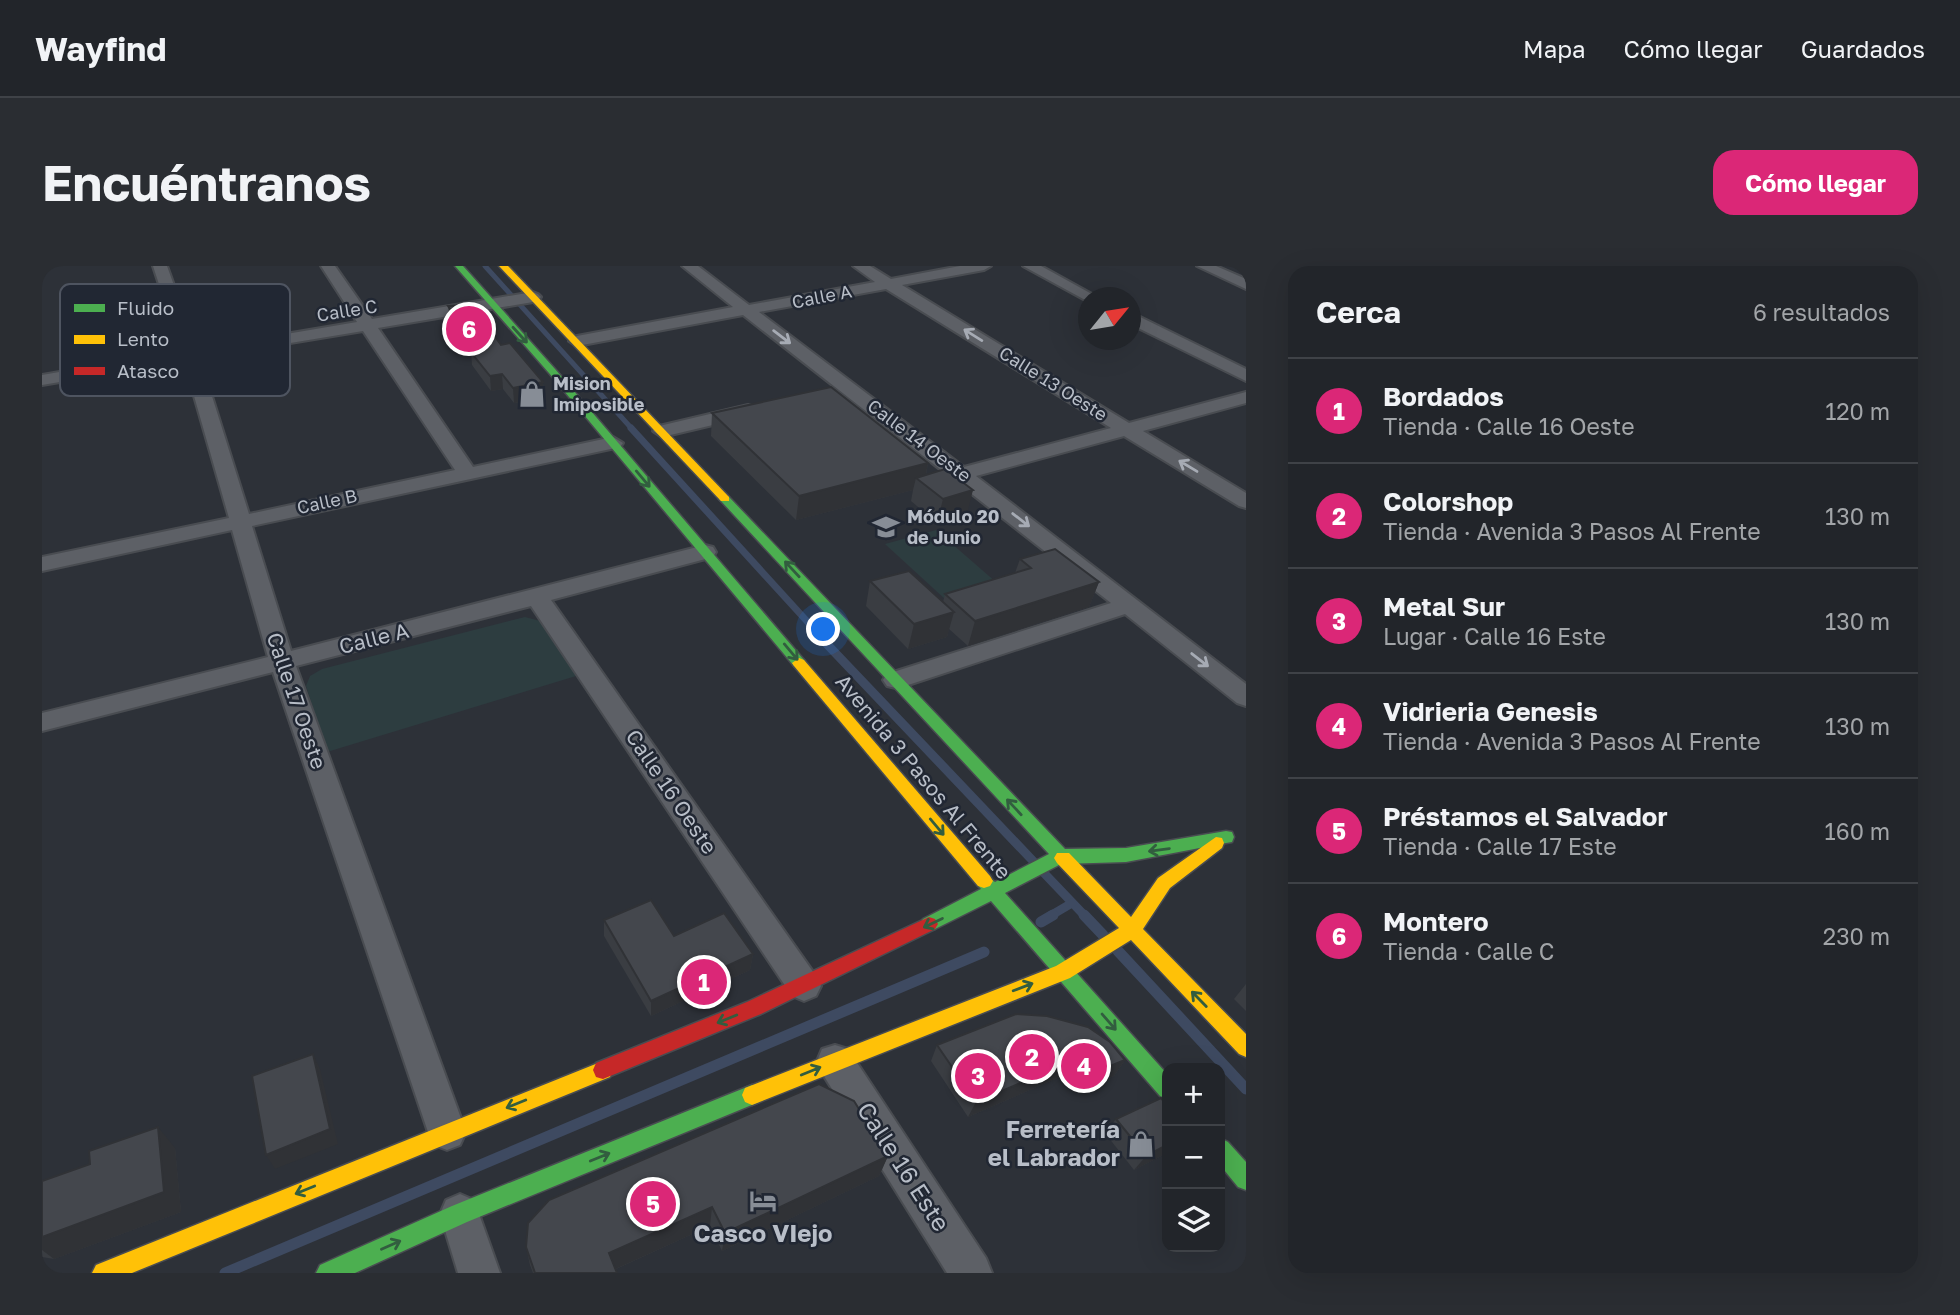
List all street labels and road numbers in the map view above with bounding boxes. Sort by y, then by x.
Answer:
street label: Calle A [790,279,854,313]
street label: Calle C [315,294,379,326]
street label: Calle 13 Oeste [995,341,1112,425]
street label: Calle 14 Oeste [864,394,976,486]
street label: Calle B [295,484,359,518]
street label: Calle A [336,617,411,659]
street label: Calle 17 Oeste [261,629,332,772]
street label: Avenida 3 Pasos Al Frente [830,669,1017,884]
street label: Calle 16 Oeste [621,724,723,859]
street label: Calle 16 Este [852,1096,957,1236]

